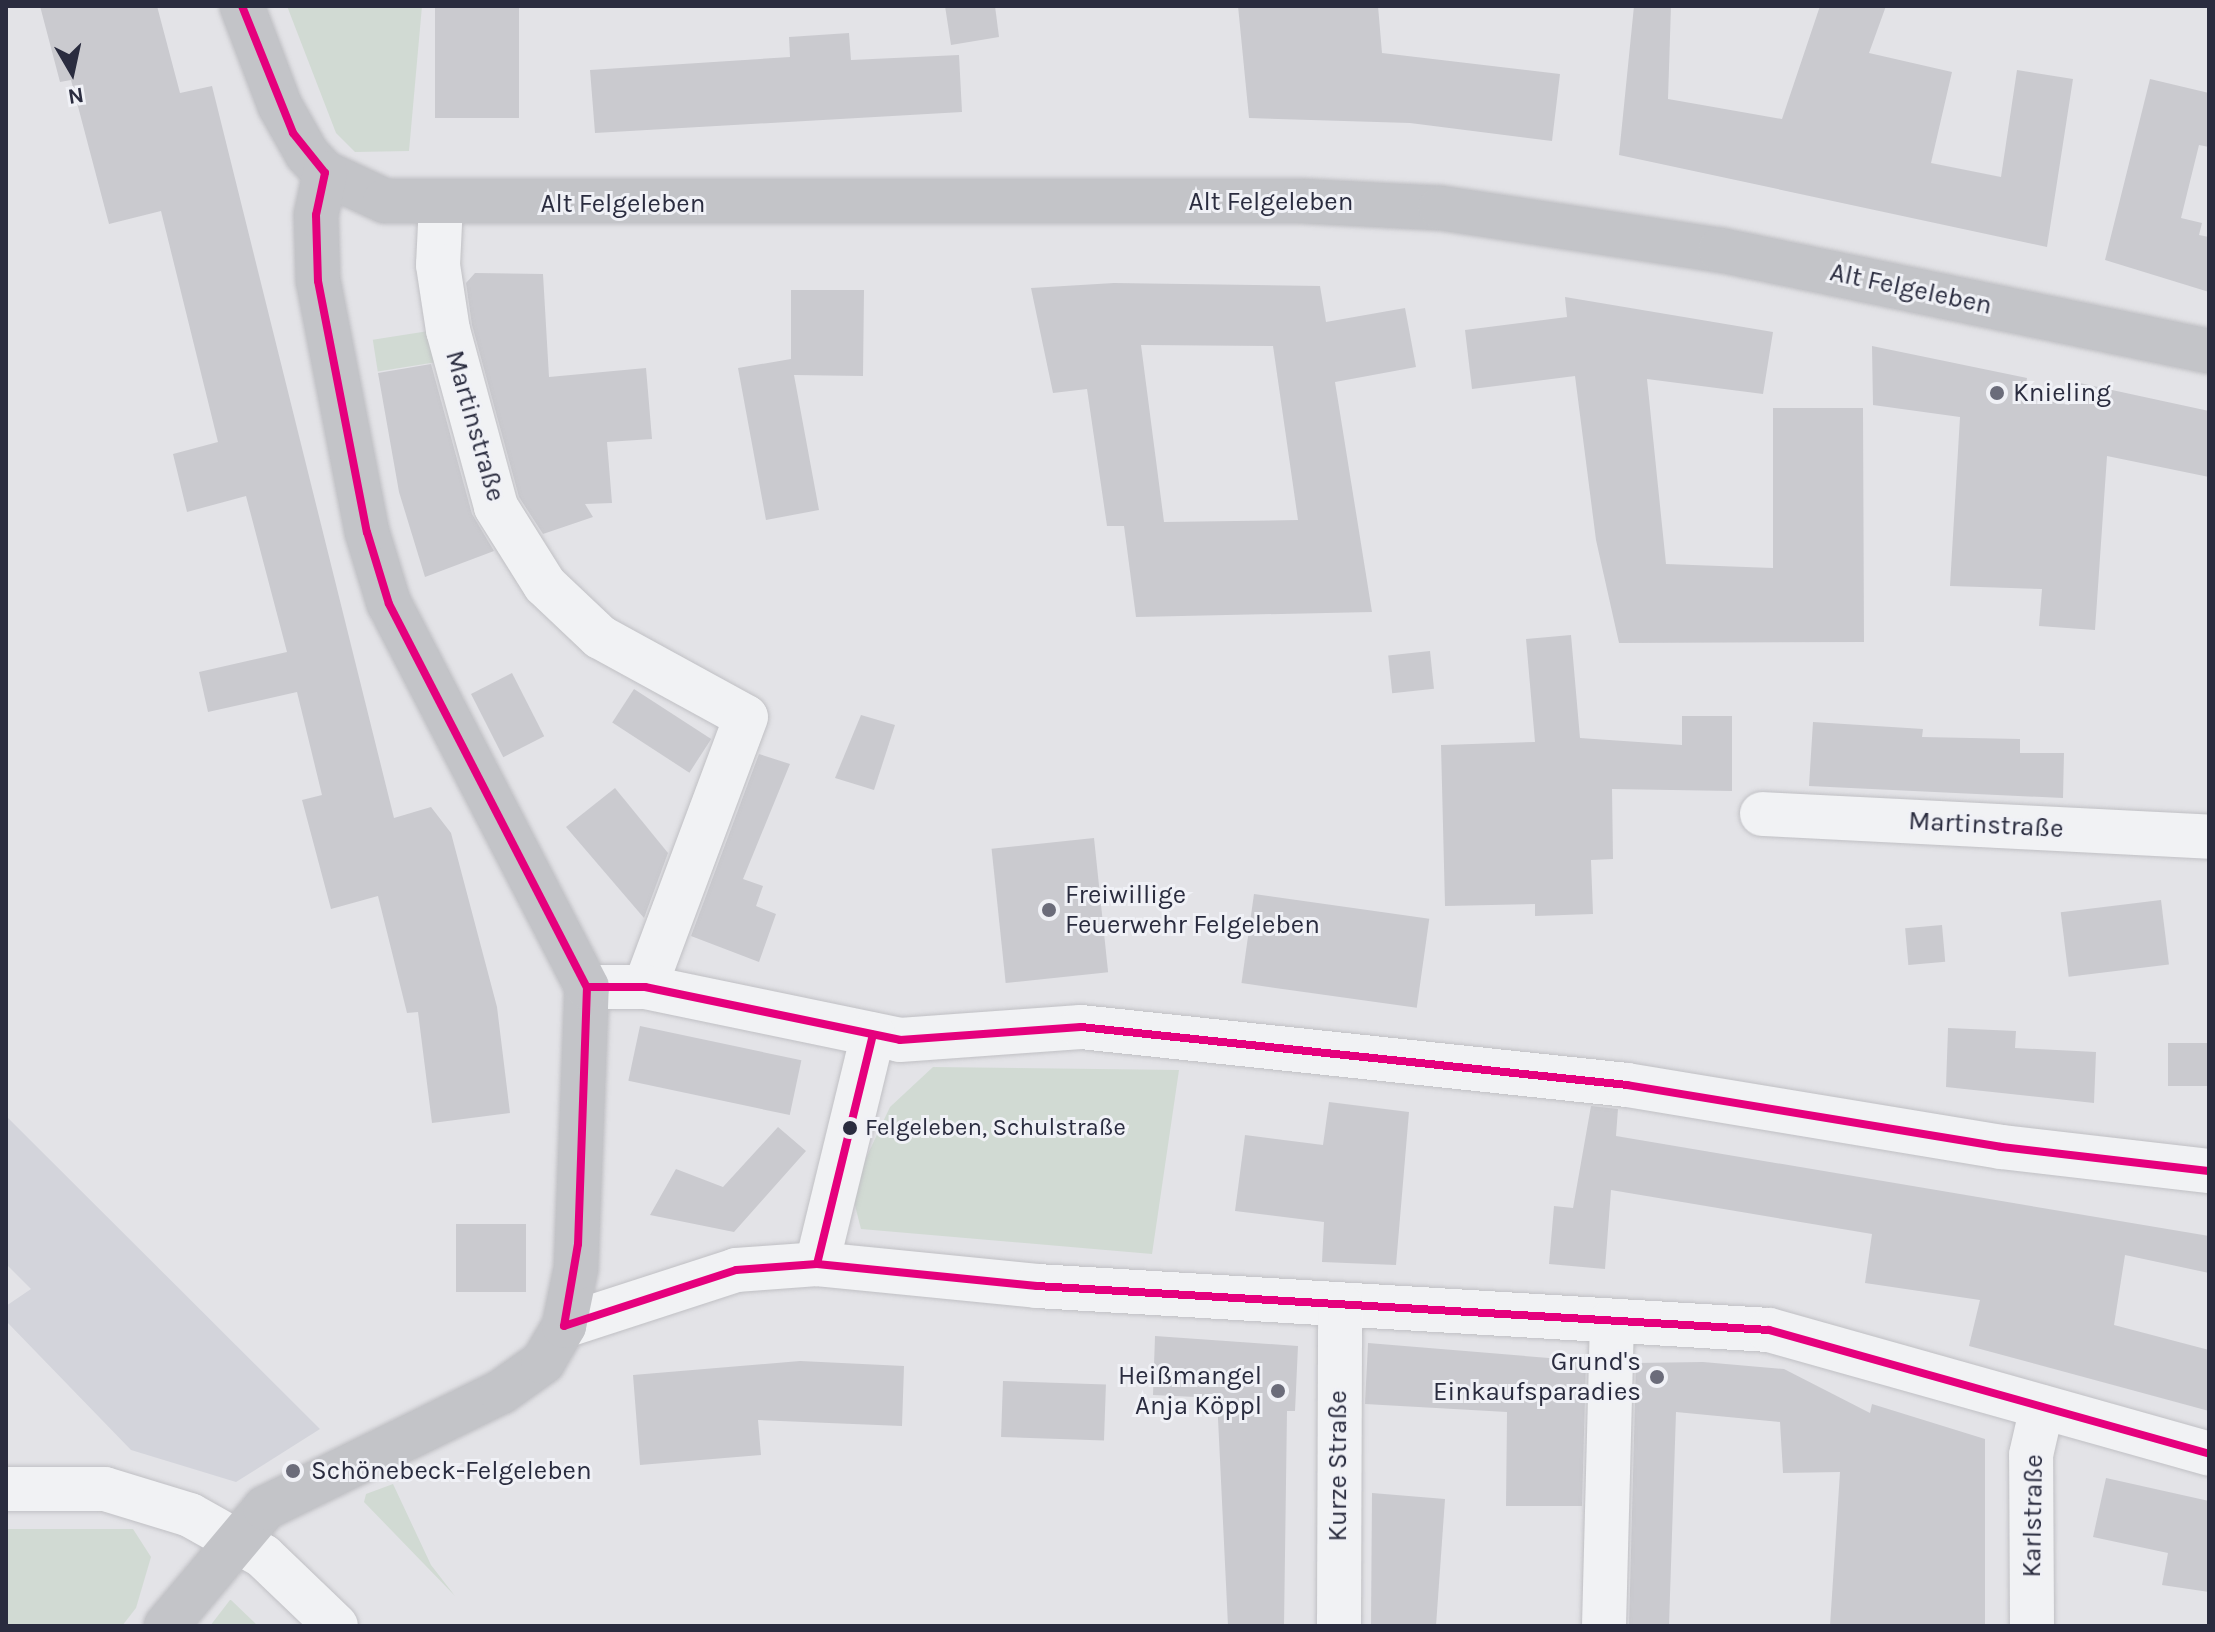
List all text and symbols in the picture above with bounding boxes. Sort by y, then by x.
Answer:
north arrow [32,32,112,112]
text: N [66,82,86,110]
street label: Alt Felgeleben [1189,186,1353,218]
street label: Alt Felgeleben [541,188,705,220]
street label: Alt Felgeleben [1827,257,1995,321]
street label: Martinstraße [439,347,511,505]
place label: Knieling [2013,377,2111,409]
marker: Knieling [1988,384,2006,402]
street label: Martinstraße [1908,805,2064,845]
place label: Freiwillige Feuerwehr Felgeleben [1065,879,1320,940]
marker: Freiwillige Feuerwehr Felgeleben [1040,901,1058,919]
place label: Felgeleben, Schulstraße [865,1114,1126,1142]
marker: Felgeleben, Schulstraße [842,1120,858,1136]
place label: Grund's Einkaufsparadies [1433,1346,1641,1408]
place label: Heißmangel Anja Köppl [1118,1360,1262,1422]
marker: Grund's Einkaufsparadies [1648,1368,1666,1386]
marker: Heißmangel Anja Köppl [1269,1382,1287,1400]
street label: Kurze Straße [1322,1390,1354,1542]
street label: Karlstraße [2016,1454,2050,1578]
place label: Schönebeck-Felgeleben [311,1455,592,1487]
marker: Schönebeck-Felgeleben [282,1460,304,1482]

